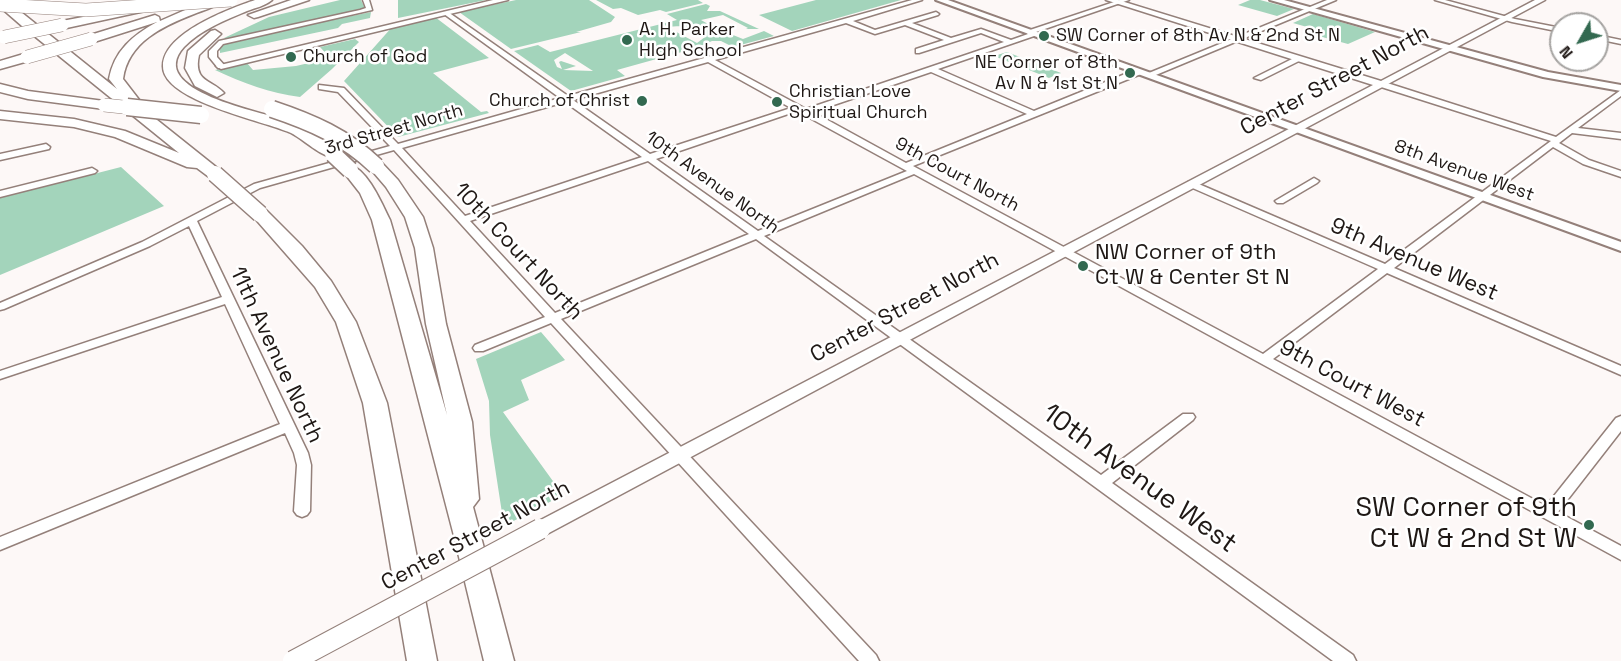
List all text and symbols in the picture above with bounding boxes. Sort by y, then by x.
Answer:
north arrow [1549,12,1609,72]
place label: A. H. Parker HIgh School [639,19,742,62]
street label: Center Street North [1236,20,1434,142]
place label: SW Corner of 8th Av N & 2nd St N [1056,25,1340,47]
marker: SW Corner of 8th Av N & 2nd St N [1037,29,1051,43]
marker: A. H. Parker HIgh School [620,33,634,47]
text: N [1555,42,1578,63]
place label: Church of God [303,46,427,68]
marker: Church of God [284,50,298,64]
place label: NE Corner of 8th Av N & 1st St N [975,52,1118,94]
marker: NE Corner of 8th Av N & 1st St N [1123,66,1137,80]
place label: Christian Love Spiritual Church [789,81,928,124]
place label: Church of Christ [489,90,630,112]
marker: Church of Christ [635,94,649,108]
marker: Christian Love Spiritual Church [770,95,784,109]
street label: 3rd Street North [323,100,465,160]
street label: 10th Avenue North [641,127,783,239]
street label: 9th Court North [891,133,1023,217]
street label: 8th Avenue West [1391,136,1537,206]
street label: 10th Court North [448,178,588,326]
street label: 9th Avenue West [1326,213,1502,307]
place label: NW Corner of 9th Ct W & Center St N [1095,240,1290,292]
street label: Center Street North [806,247,1004,369]
marker: NW Corner of 9th Ct W & Center St N [1076,259,1090,273]
street label: 11th Avenue North [224,263,328,447]
street label: 9th Court West [1275,334,1429,434]
street label: 10th Avenue West [1035,398,1243,560]
street label: Center Street North [377,475,575,597]
place label: SW Corner of 9th Ct W & 2nd St W [1356,493,1577,556]
marker: SW Corner of 9th Ct W & 2nd St W [1582,518,1596,532]

